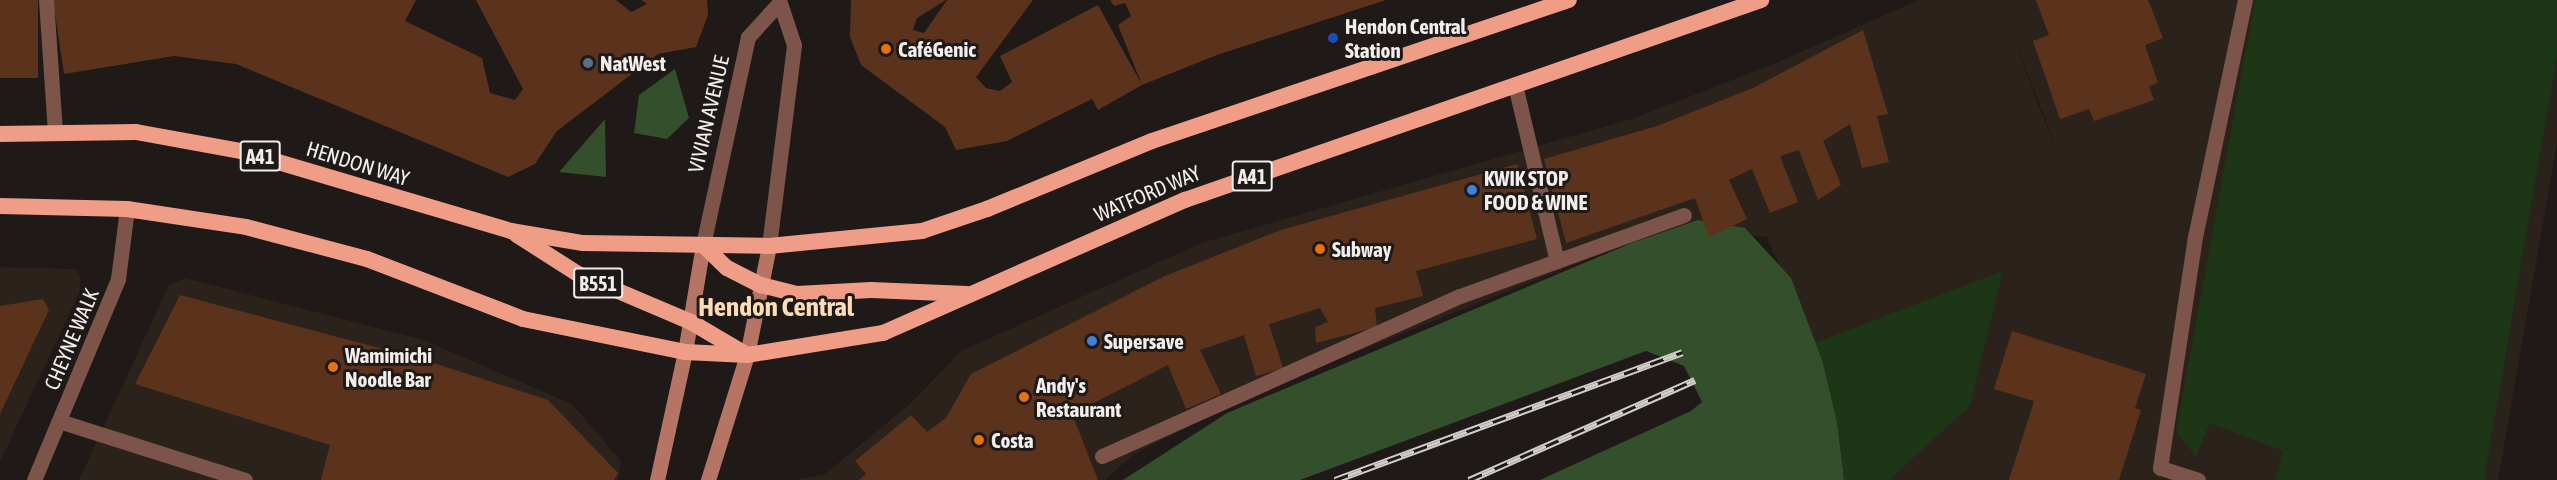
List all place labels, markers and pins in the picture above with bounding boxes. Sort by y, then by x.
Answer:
place label: Hendon Central Station [1345,13,1466,63]
marker: Hendon Central Station [1326,31,1340,45]
place label: CaféGenic [898,36,976,62]
marker: CaféGenic [879,42,893,56]
place label: NatWest [600,50,666,76]
marker: NatWest [581,56,595,70]
place label: KWIK STOP FOOD & WINE [1484,165,1587,215]
marker: KWIK STOP FOOD & WINE [1465,183,1479,197]
place label: Subway [1332,236,1391,262]
marker: Subway [1313,242,1327,256]
place label: Supersave [1104,328,1184,354]
marker: Supersave [1085,334,1099,348]
place label: Wamimichi Noodle Bar [345,342,432,392]
marker: Wamimichi Noodle Bar [326,360,340,374]
place label: Andy's Restaurant [1036,372,1121,422]
marker: Andy's Restaurant [1017,390,1031,404]
place label: Costa [991,427,1034,453]
marker: Costa [972,433,986,447]

